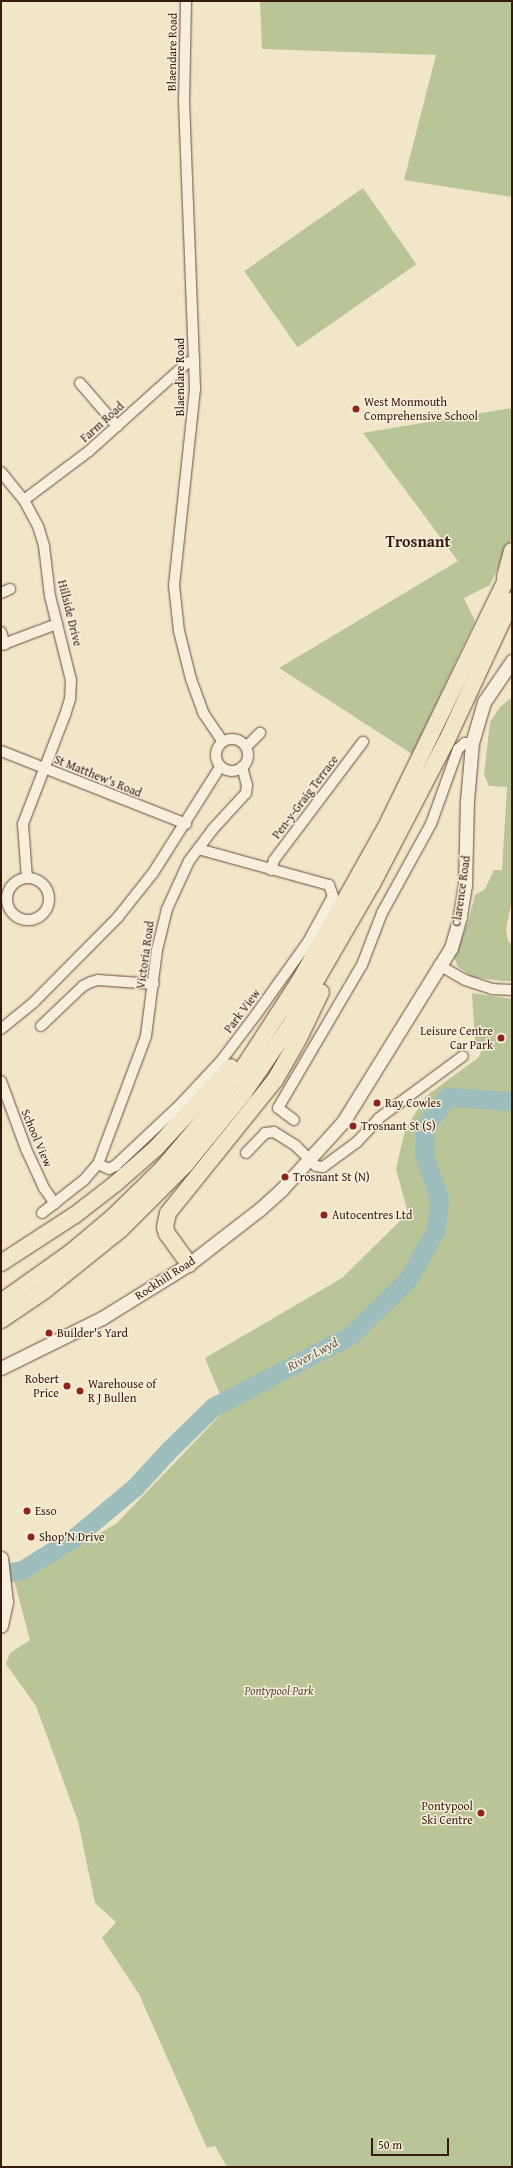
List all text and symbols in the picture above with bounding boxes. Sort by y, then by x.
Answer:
street label: Blaendare Road [164,13,180,91]
street label: Blaendare Road [173,338,187,416]
place label: West Monmouth Comprehensive School [364,395,478,423]
street label: Farm Road [77,399,127,445]
marker: West Monmouth Comprehensive School [351,404,361,414]
district label: Trosnant [385,531,451,551]
street label: Hillside Drive [55,578,85,648]
street label: St Matthew's Road [52,752,144,800]
street label: Pen-y-Graig Terrace [269,752,341,842]
street label: Clarence Road [449,855,473,927]
street label: Victoria Road [133,920,157,990]
street label: Park View [221,986,263,1036]
place label: Leisure Centre Car Park [420,1024,493,1052]
marker: Leisure Centre Car Park [496,1033,506,1043]
place label: Ray Cowles [385,1096,441,1110]
marker: Ray Cowles [372,1098,382,1108]
street label: School View [18,1107,56,1169]
place label: Trosnant St (S) [361,1119,436,1133]
marker: Trosnant St (S) [348,1121,358,1131]
place label: Trosnant St (N) [293,1170,370,1184]
marker: Trosnant St (N) [280,1172,290,1182]
place label: Autocentres Ltd [332,1208,412,1222]
marker: Autocentres Ltd [319,1210,329,1220]
street label: Rockhill Road [132,1253,198,1303]
place label: Builder's Yard [57,1326,128,1340]
marker: Builder's Yard [44,1328,54,1338]
water label: River Lwyd [285,1335,341,1375]
place label: Robert Price [25,1372,59,1400]
place label: Warehouse of R J Bullen [88,1377,156,1405]
marker: Robert Price [62,1381,72,1391]
marker: Warehouse of R J Bullen [75,1386,85,1396]
place label: Esso [35,1504,57,1518]
marker: Esso [22,1506,32,1516]
place label: Shop'N Drive [39,1530,105,1544]
marker: Shop'N Drive [26,1532,36,1542]
park label: Pontypool Park [244,1684,314,1698]
place label: Pontypool Ski Centre [421,1799,473,1827]
marker: Pontypool Ski Centre [476,1808,486,1818]
scale bar [373,2130,451,2156]
text: 50 m [378,2136,402,2153]

